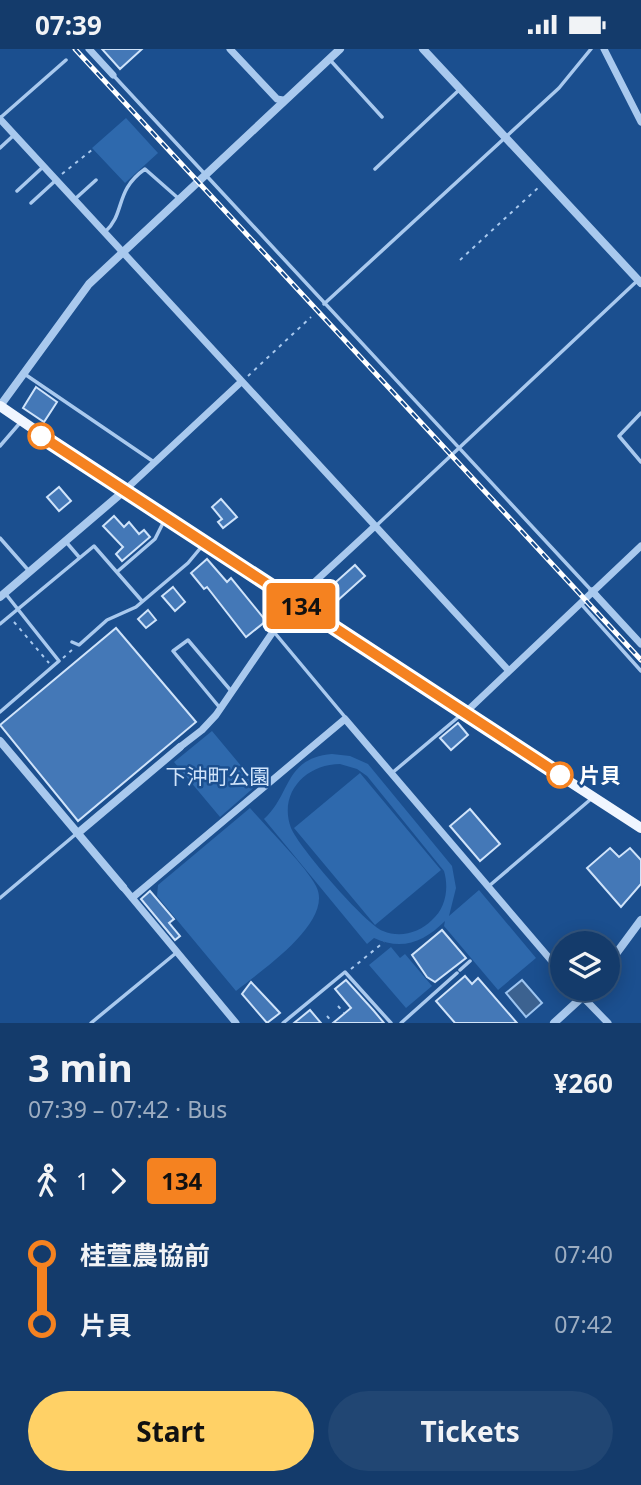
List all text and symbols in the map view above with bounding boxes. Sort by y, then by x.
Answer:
text: 07:39 [35,7,102,43]
unlabelled marker [28,423,54,449]
line badge: 134 [261,583,341,629]
text: 134 [280,589,322,622]
place label: 片貝 [579,761,621,789]
park label: 下沖町公園 [166,762,271,790]
marker: 片貝 [547,762,573,788]
map controls [550,931,620,1001]
button: layers [550,931,620,1001]
text: 3 min [28,1041,133,1093]
text: ¥260 [554,1065,613,1101]
text: 07:39 – 07:42 · Bus [28,1093,227,1125]
icon: walk [28,1162,66,1200]
icon: forward [99,1162,137,1200]
text: 134 [161,1164,202,1197]
text: 1 [76,1165,89,1197]
text: 桂萱農協前 [80,1237,210,1273]
text: 07:40 [554,1238,613,1270]
text: 片貝 [80,1307,132,1343]
text: 07:42 [554,1308,613,1340]
button: Start [28,1391,314,1471]
button: Tickets [328,1391,613,1471]

